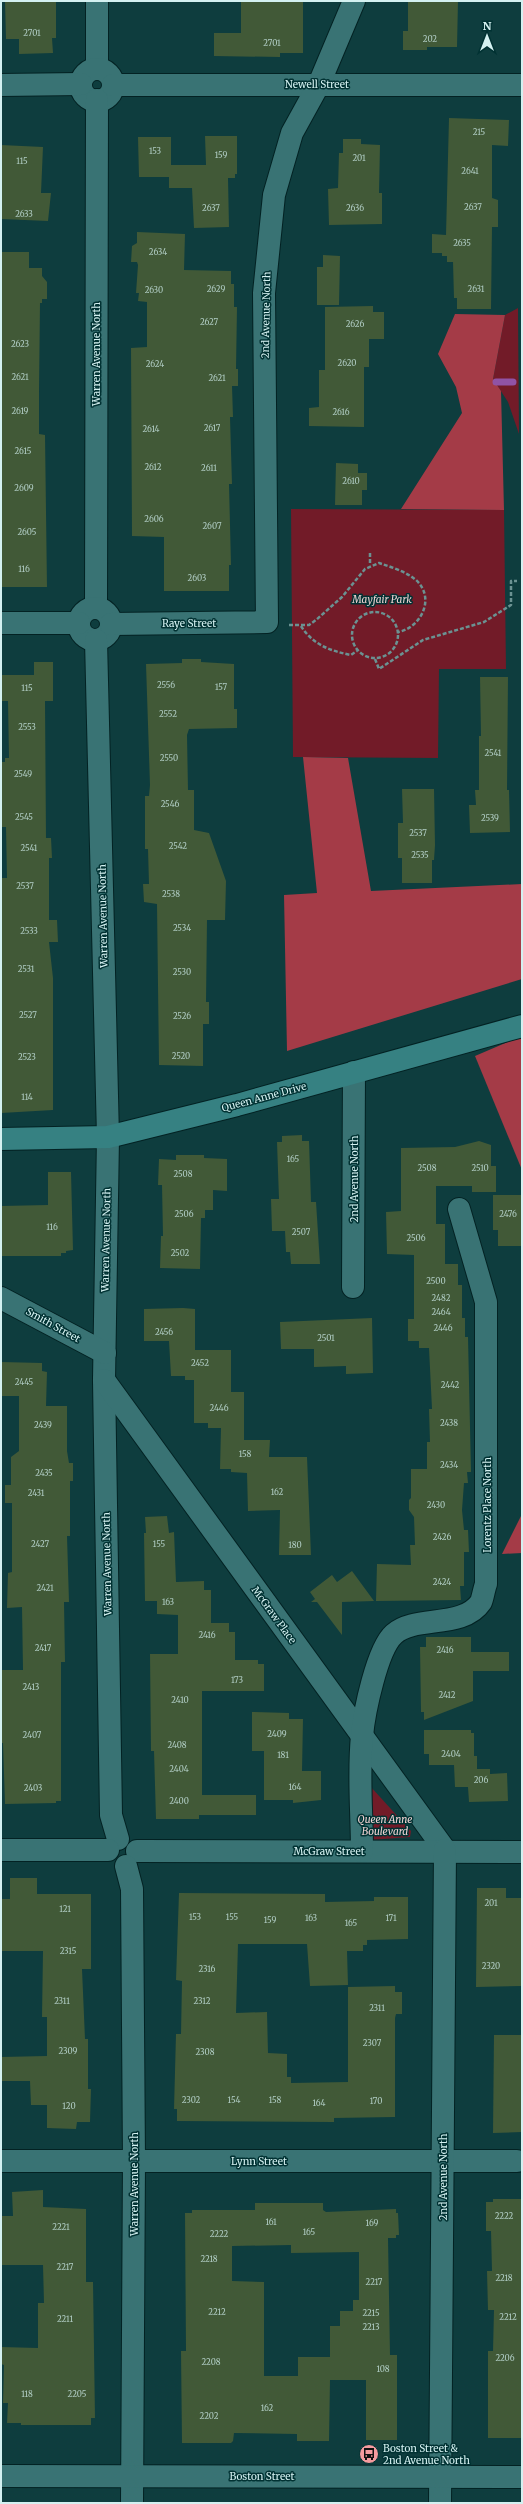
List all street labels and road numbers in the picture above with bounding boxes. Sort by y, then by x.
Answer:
street label: Newell Street [285,78,349,91]
street label: 2nd Avenue North [259,271,273,359]
street label: Warren Avenue North [90,302,103,407]
street label: Raye Street [162,617,216,630]
street label: Warren Avenue North [96,864,110,969]
street label: Queen Anne Drive [220,1079,308,1115]
street label: 2nd Avenue North [348,1135,361,1222]
street label: Warren Avenue North [99,1188,113,1293]
street label: Smith Street [24,1305,83,1345]
street label: Lorentz Place North [481,1457,494,1553]
street label: Warren Avenue North [100,1512,114,1617]
street label: McGraw Place [249,1584,299,1646]
street label: McGraw Street [293,1845,365,1858]
street label: Warren Avenue North [128,2132,141,2237]
street label: 2nd Avenue North [437,2133,450,2220]
street label: Lynn Street [231,2155,287,2168]
street label: Boston Street [230,2470,295,2483]

